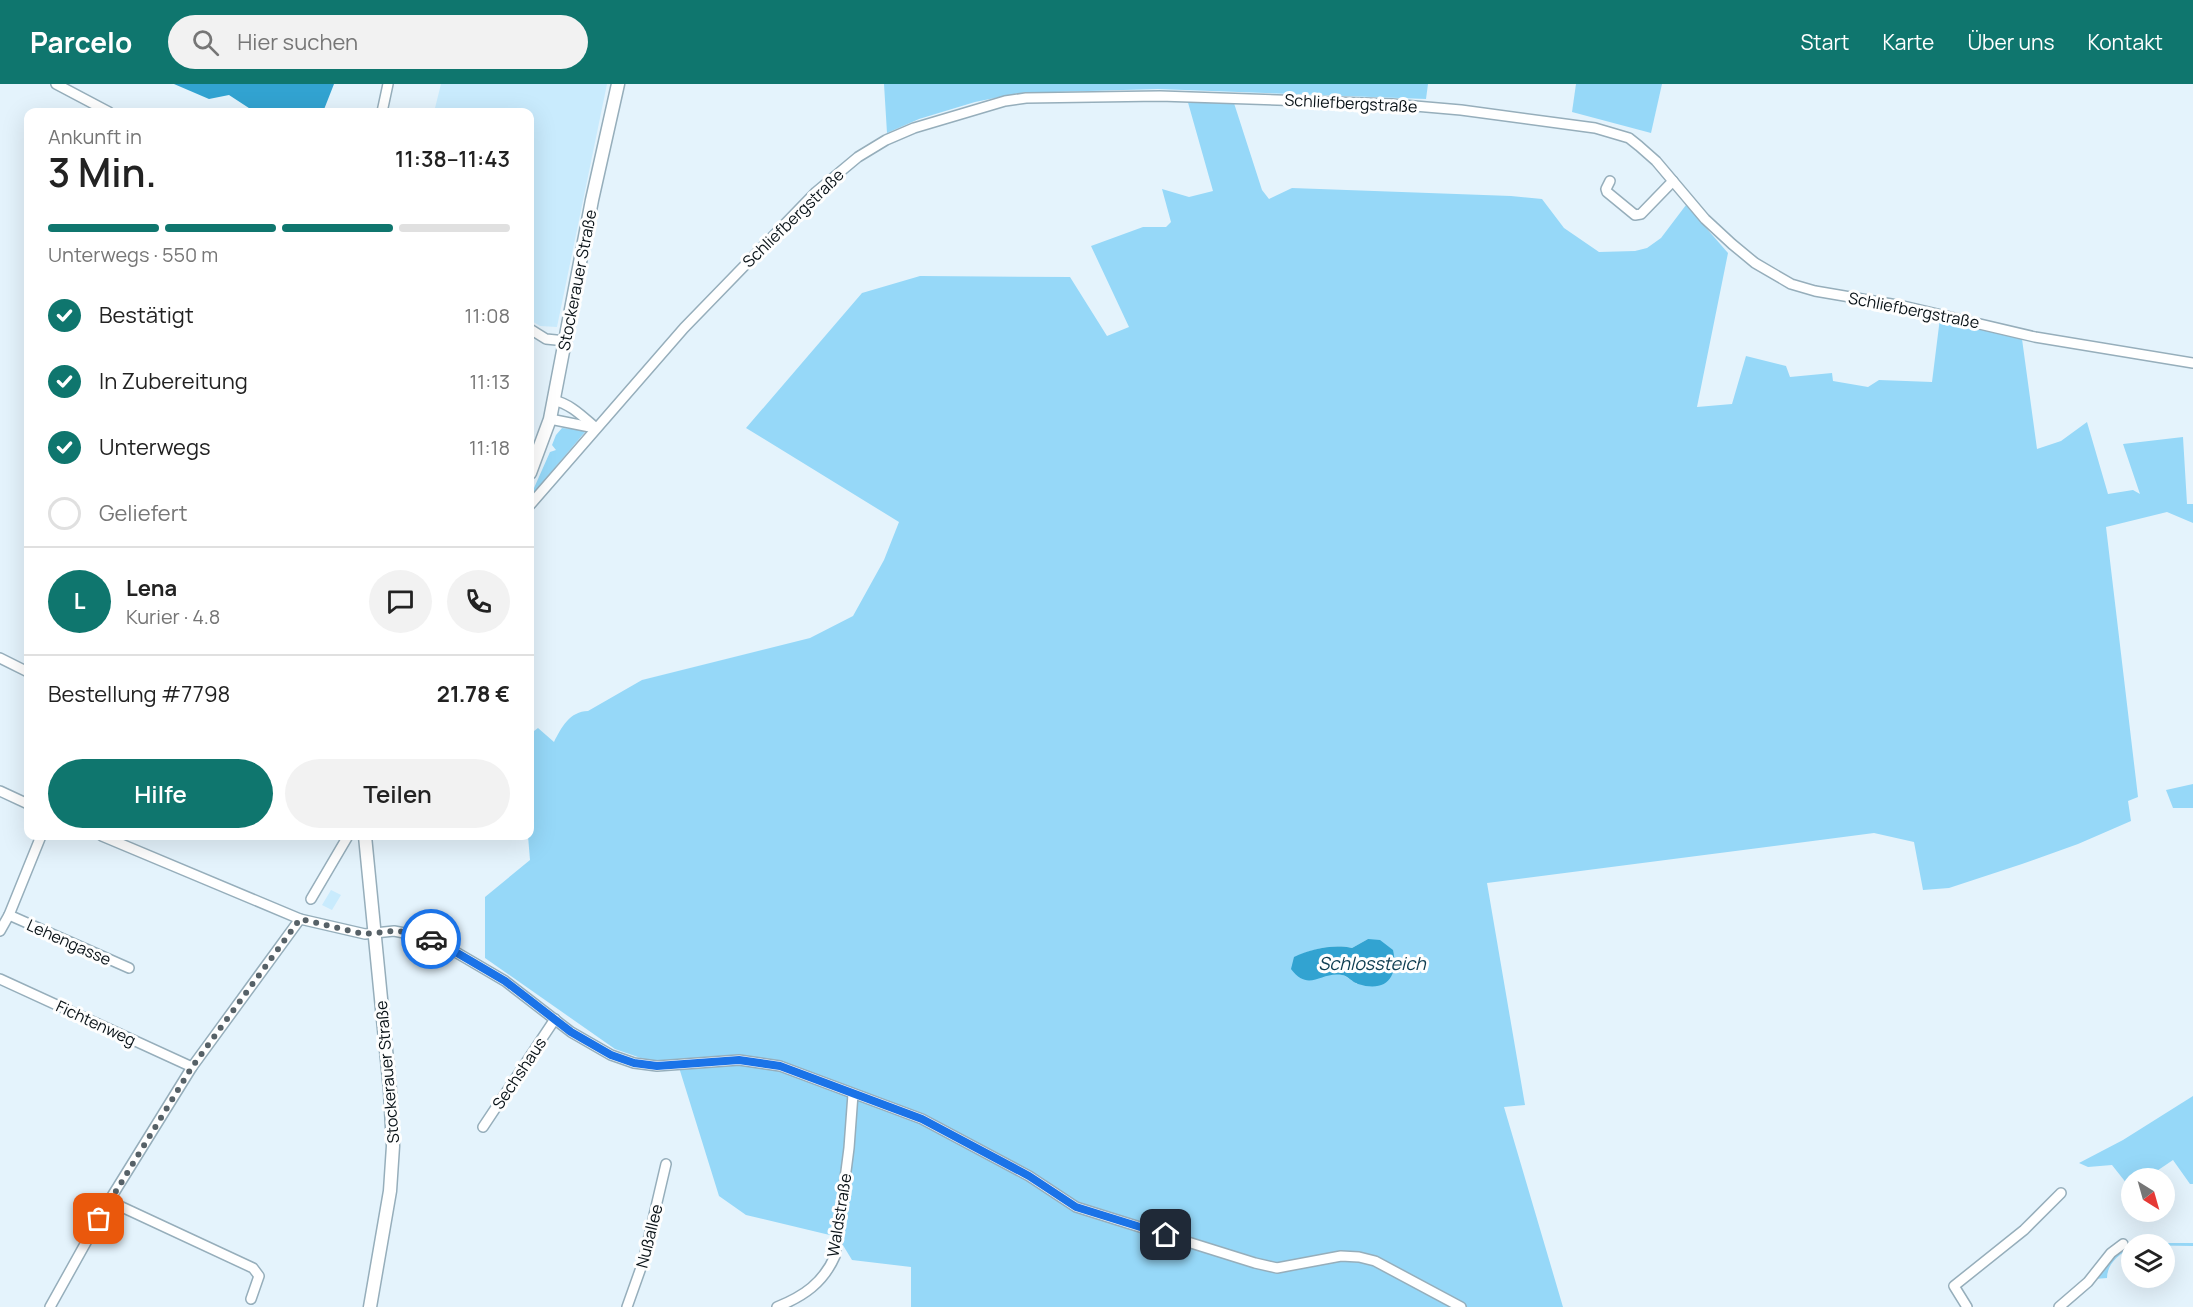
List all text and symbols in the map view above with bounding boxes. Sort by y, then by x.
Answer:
search box [168,15,588,69]
text: Parcelo [30,23,132,61]
icon: search [189,26,222,59]
text: Hier suchen [237,27,358,57]
text: Start [1800,28,1849,56]
text: Karte [1882,28,1934,56]
text: Über uns [1967,28,2055,56]
text: Kontakt [2088,28,2163,56]
street label: Schliefbergstraße [1284,89,1418,117]
text: Ankunft in [48,123,142,150]
text: 11:38–11:43 [395,144,510,174]
text: 3 Min. [48,145,157,199]
street label: Schliefbergstraße [738,164,848,272]
street label: Stockerauer Straße [553,208,601,352]
text: Unterwegs · 550 m [48,241,218,268]
street label: Schliefbergstraße [1847,287,1981,333]
icon: check [48,299,81,332]
text: Bestätigt [99,300,194,330]
text: 11:08 [465,302,510,329]
icon: check [48,365,81,398]
text: In Zubereitung [99,366,248,396]
text: 11:13 [470,368,510,395]
icon: check [48,431,81,464]
text: Unterwegs [99,432,211,462]
text: 11:18 [469,434,510,461]
text: Geliefert [99,498,187,528]
button: chat [369,570,432,633]
button: phone [447,570,510,633]
text: Lena [126,573,177,603]
text: L [74,586,85,616]
text: Kurier · 4.8 [126,603,220,630]
text: Bestellung #7798 [48,679,230,709]
text: 21.78 € [437,679,510,709]
button: Hilfe [48,759,273,828]
button: Teilen [285,759,510,828]
courier [401,909,461,969]
street label: Lehengasse [23,914,115,970]
icon: car [415,923,448,956]
water label: Schlossteich [1318,951,1427,975]
street label: Fichtenweg [53,995,139,1051]
street label: Stockerauer Straße [370,1000,404,1144]
street label: Sechshaus [487,1033,551,1113]
north arrow [2121,1168,2175,1222]
map controls [2121,1168,2175,1288]
street label: Waldstraße [822,1172,856,1258]
pin [73,1193,124,1244]
icon: bag [82,1202,115,1235]
street label: Nußallee [630,1202,668,1270]
pin [1140,1209,1191,1260]
icon: home [1149,1218,1182,1251]
button: layers [2121,1234,2175,1288]

